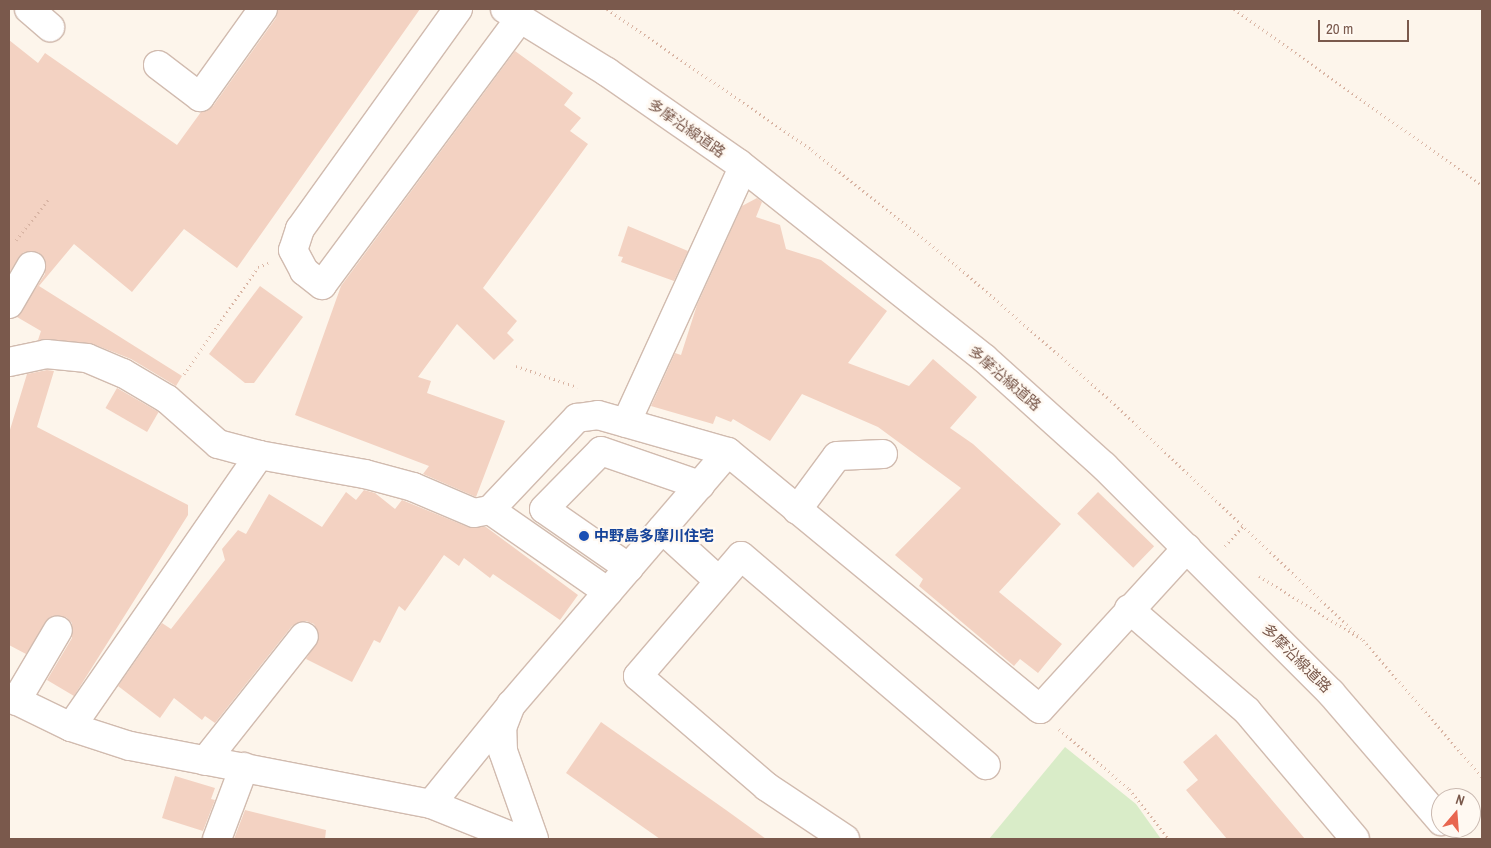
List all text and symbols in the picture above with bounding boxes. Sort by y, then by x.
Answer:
scale bar [1321,10,1412,42]
text: 20 m [1326,18,1353,39]
street label: 多摩沿線道路 [645,95,729,161]
street label: 多摩沿線道路 [965,342,1045,414]
place label: 中野島多摩川住宅 [594,527,714,545]
marker: 中野島多摩川住宅 [578,530,590,542]
street label: 多摩沿線道路 [1259,620,1335,696]
north arrow [1431,788,1481,838]
text: N [1454,790,1467,810]

